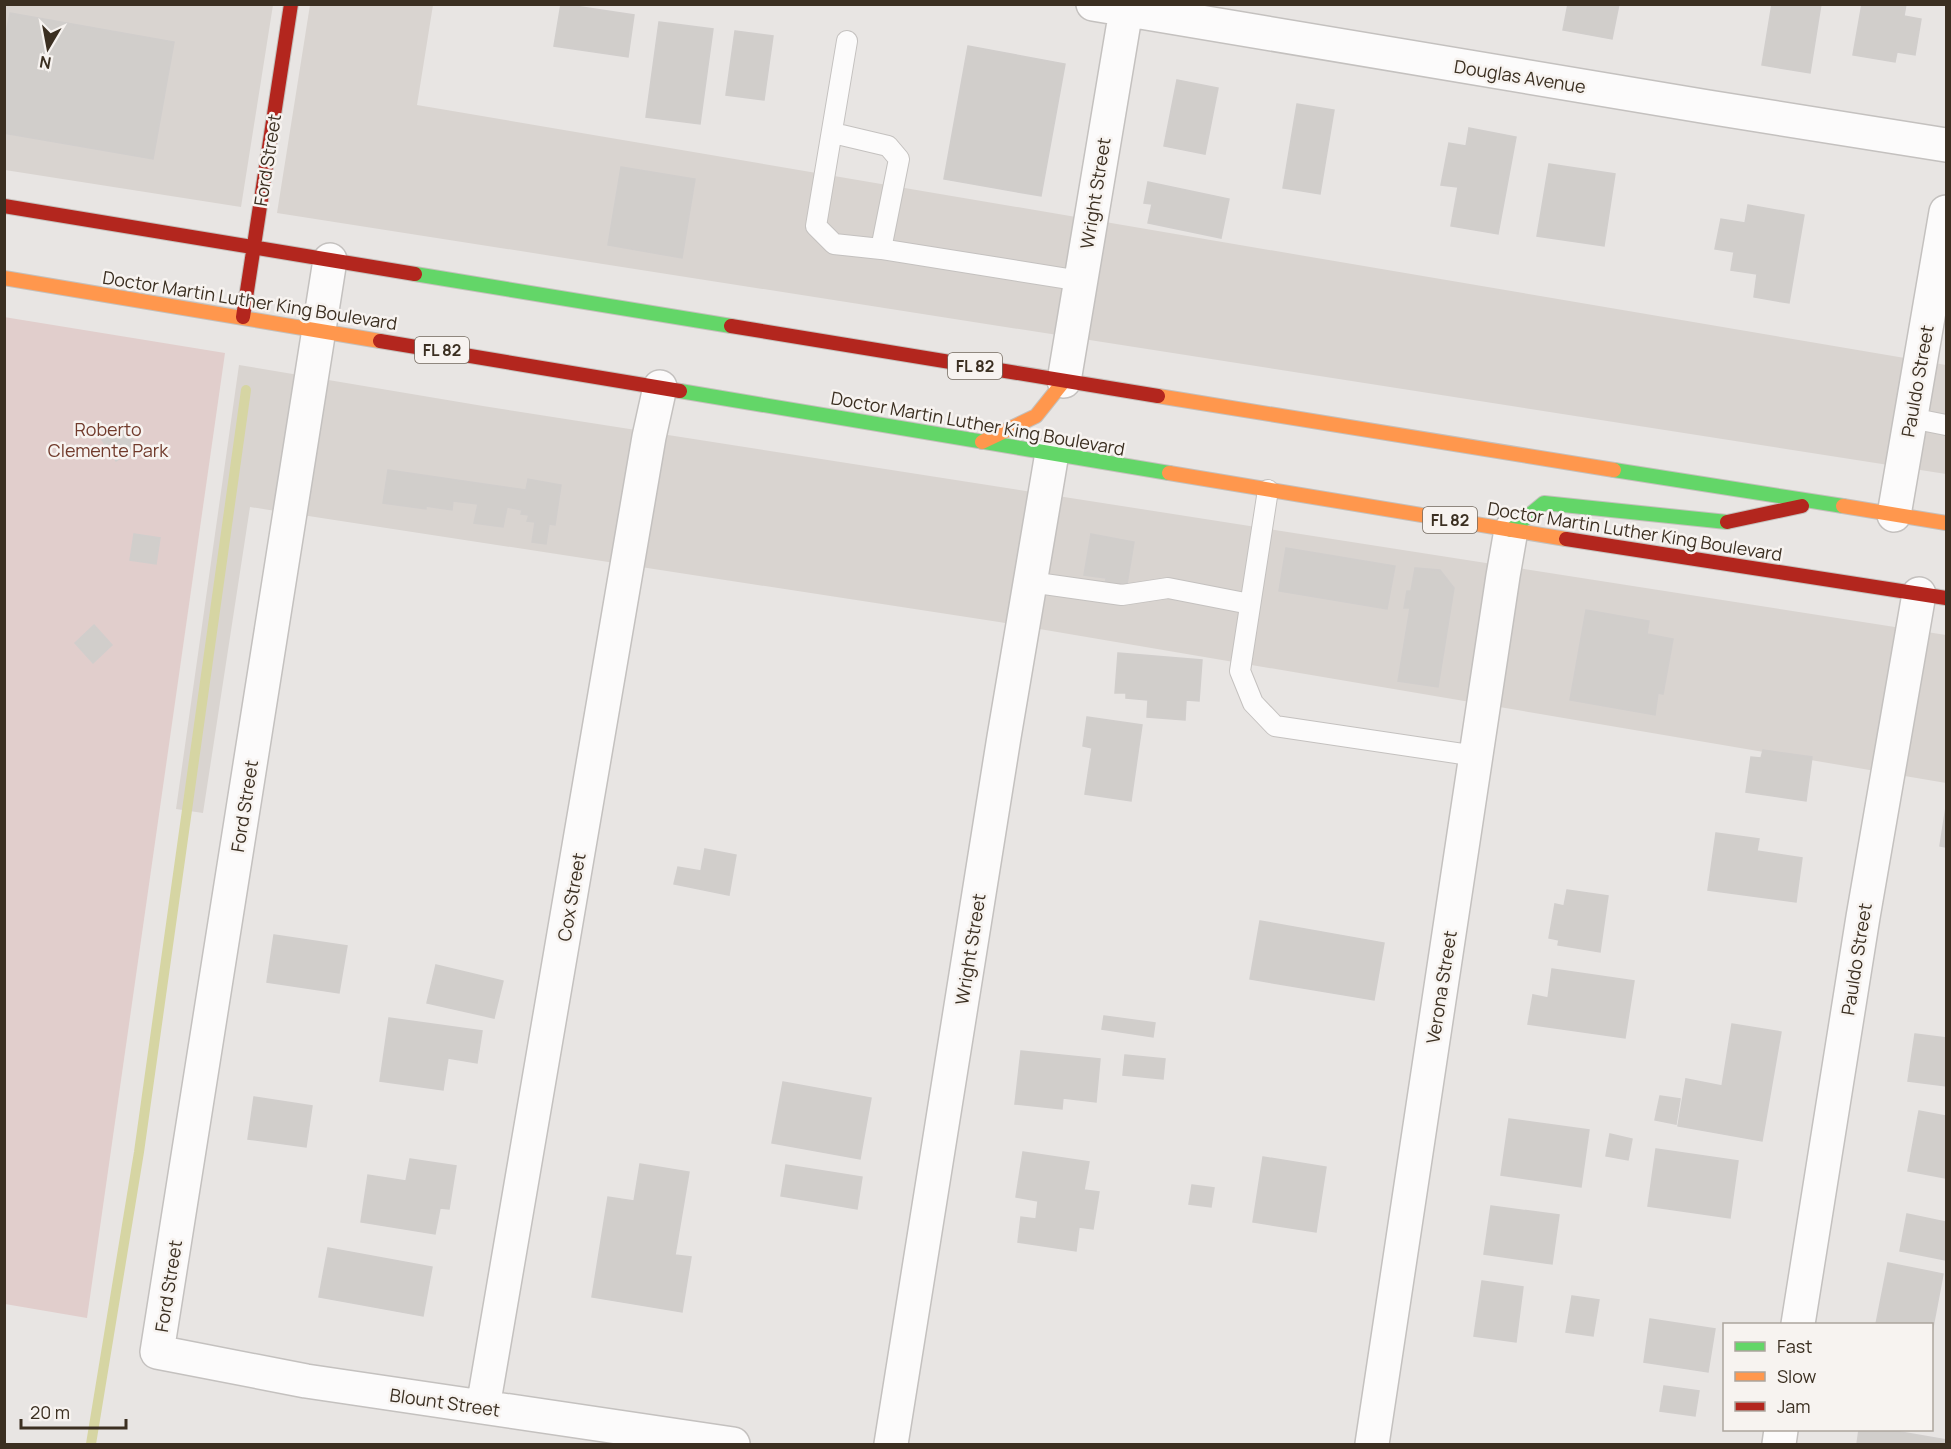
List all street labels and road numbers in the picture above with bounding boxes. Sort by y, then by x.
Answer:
street label: Douglas Avenue [1452,54,1588,98]
street label: Ford Street [248,112,286,208]
street label: Wright Street [1074,136,1116,250]
street label: Doctor Martin Luther King Boulevard [101,265,399,335]
street label: Pauldo Street [1895,323,1939,439]
road number: FL 82 [415,337,469,363]
road number: FL 82 [948,353,1002,379]
street label: Doctor Martin Luther King Boulevard [829,385,1127,461]
street label: Doctor Martin Luther King Boulevard [1486,496,1784,566]
road number: FL 82 [1423,507,1477,533]
street label: Ford Street [225,758,263,854]
street label: Cox Street [551,851,591,943]
street label: Wright Street [949,892,991,1006]
street label: Pauldo Street [1835,901,1877,1017]
street label: Verona Street [1420,929,1462,1045]
street label: Ford Street [149,1238,187,1334]
street label: Blount Street [388,1382,502,1422]

